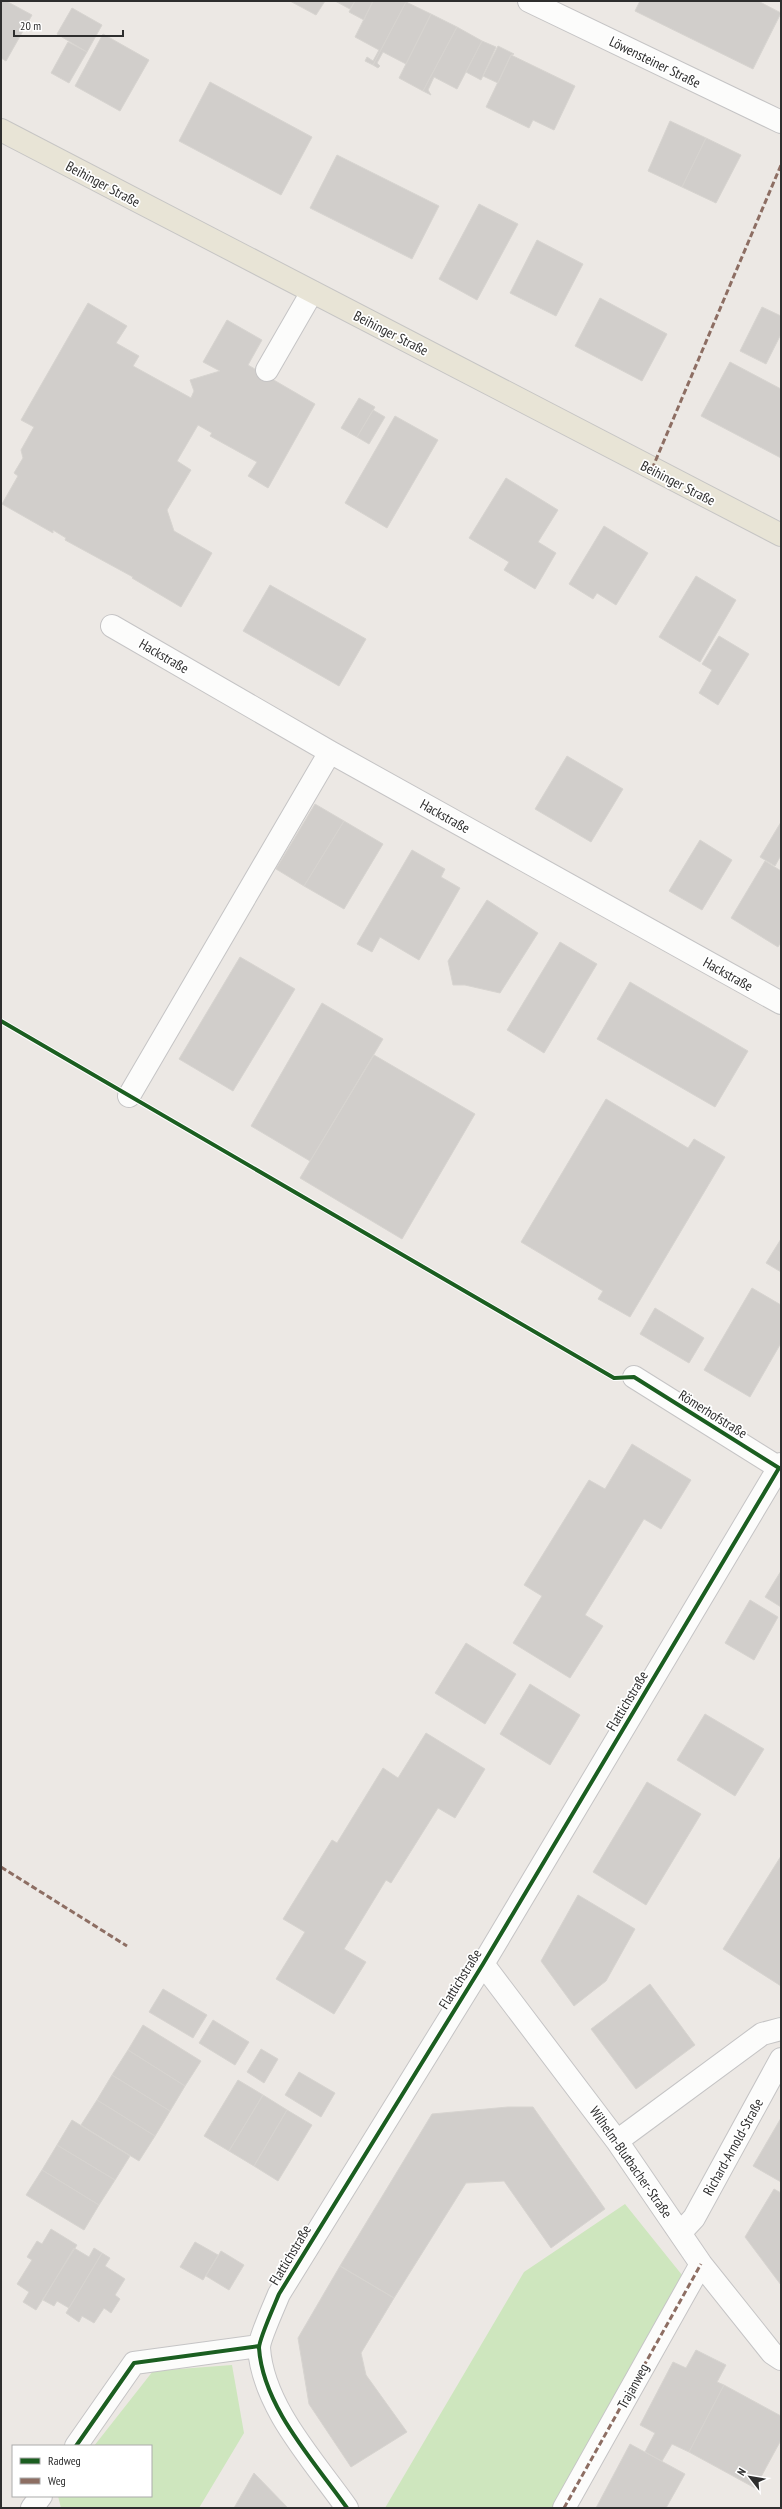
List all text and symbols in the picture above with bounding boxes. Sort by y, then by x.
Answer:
scale bar [14,12,123,38]
text: 20 m [20,18,41,33]
street label: Löwensteiner Straße [607,32,704,92]
street label: Beihinger Straße [63,157,143,211]
street label: Beihinger Straße [351,307,431,360]
street label: Beihinger Straße [638,457,718,510]
street label: Hackstraße [136,635,192,677]
street label: Hackstraße [417,795,473,837]
street label: Hackstraße [700,953,756,995]
street label: Römerhofstraße [675,1386,751,1442]
street label: Flattichstraße [602,1667,652,1734]
street label: Flattichstraße [435,1946,486,2012]
street label: Richard-Arnold-Straße [699,2095,767,2199]
street label: Wilhelm-Blutbacher-Straße [586,2103,676,2222]
street label: Flattichstraße [265,2221,315,2288]
street label: Trajanweg [613,2360,653,2412]
legend [12,2445,152,2497]
text: Radweg [48,2453,81,2468]
north arrow [730,2457,770,2497]
text: N [734,2466,749,2478]
text: Weg [48,2473,66,2488]

